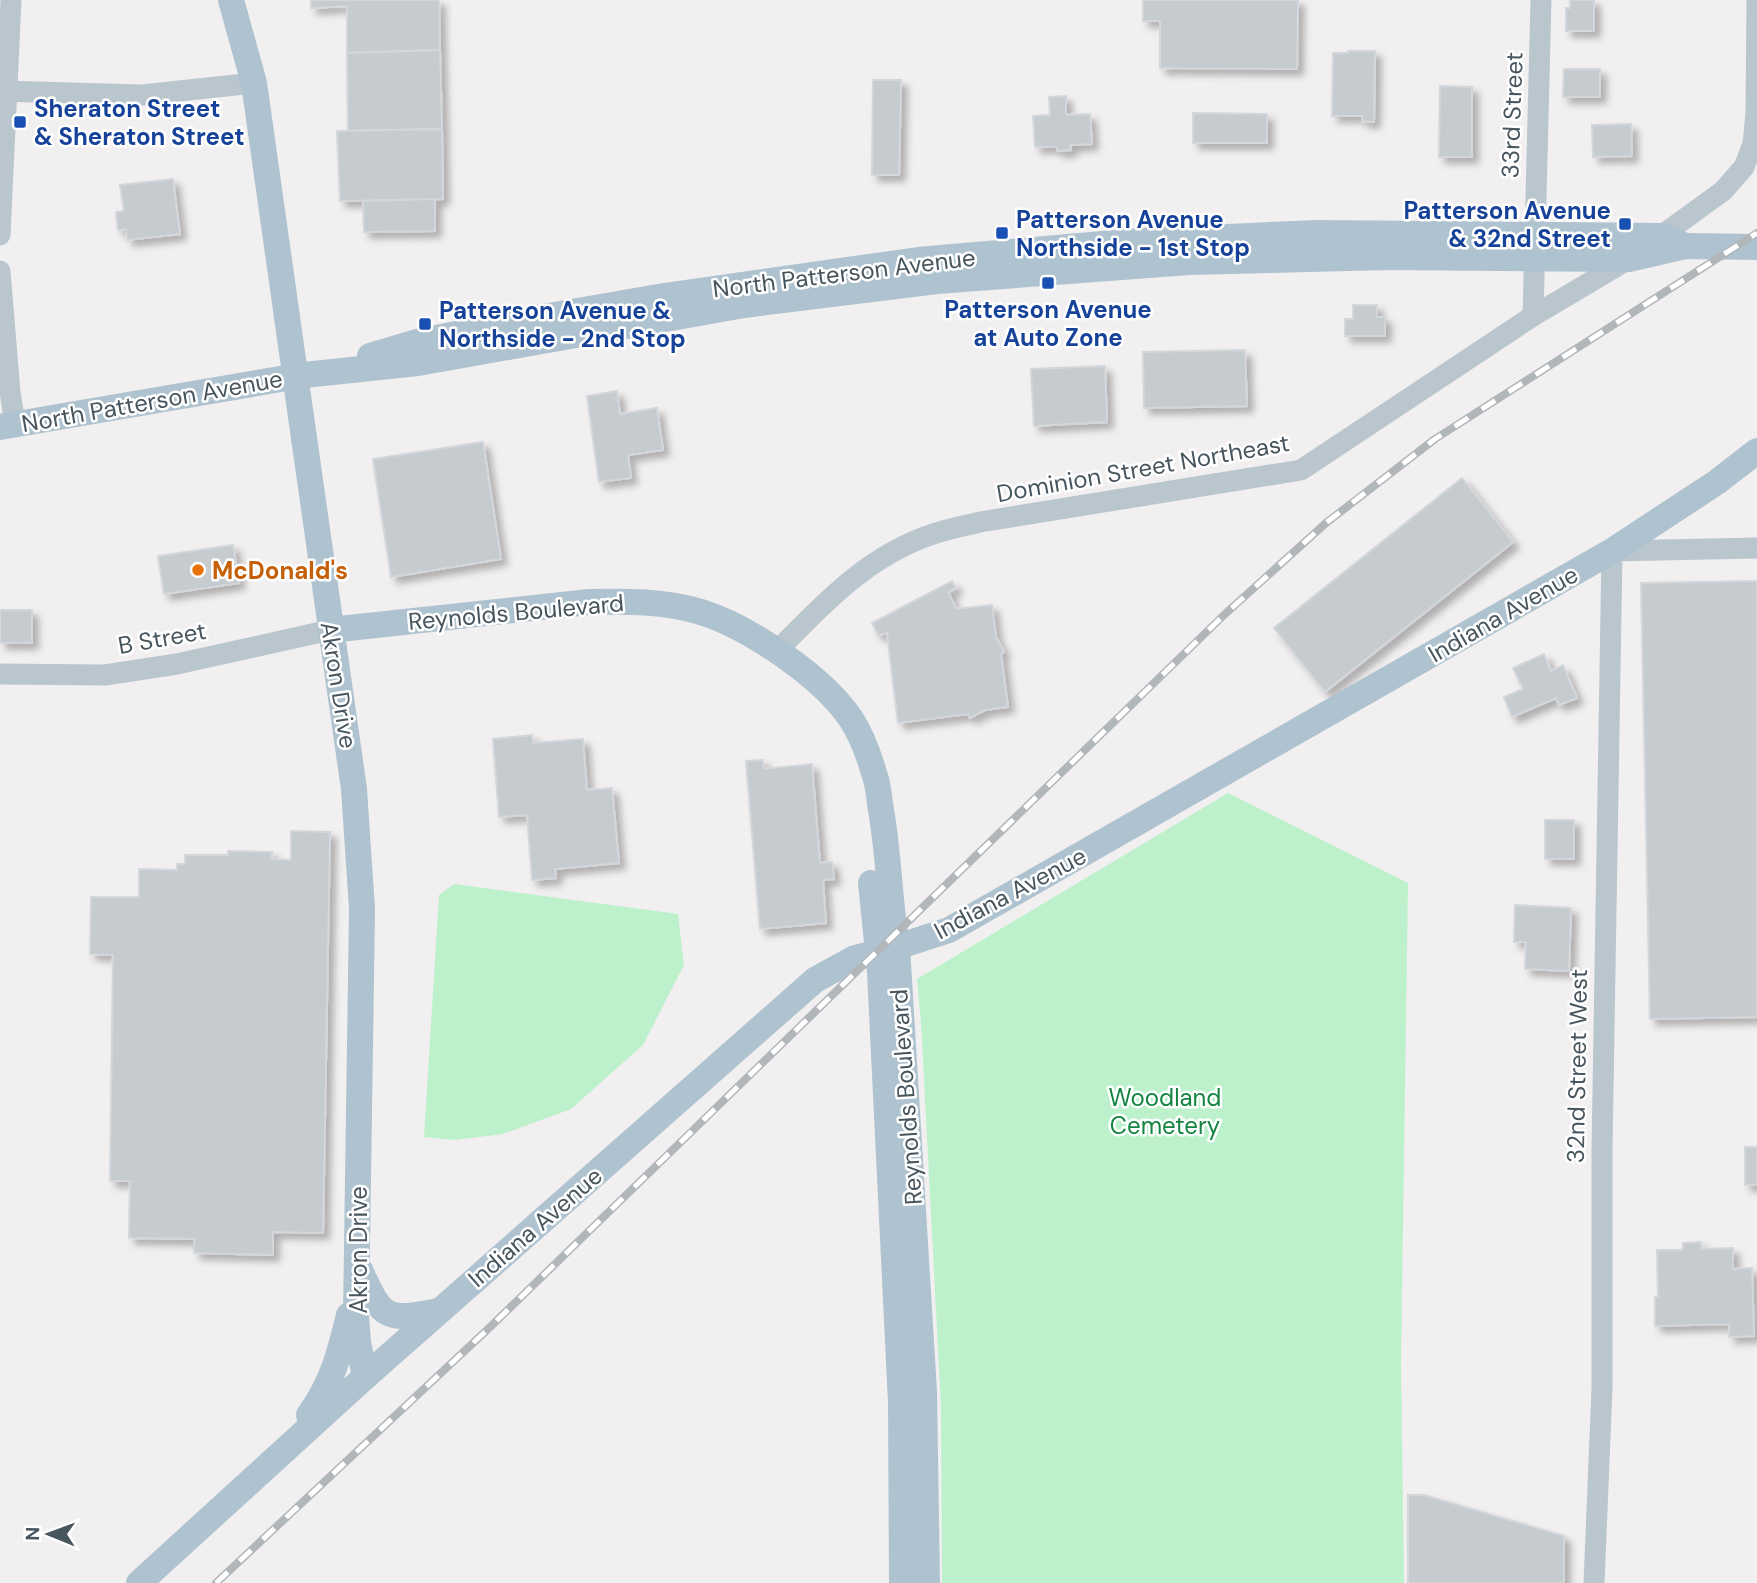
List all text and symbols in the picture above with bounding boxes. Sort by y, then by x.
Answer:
street label: 33rd Street [1494,51,1530,179]
place label: Sheraton Street & Sheraton Street [34,93,245,152]
marker: Sheraton Street & Sheraton Street [12,114,28,130]
place label: Patterson Avenue & 32nd Street [1403,195,1611,254]
place label: Patterson Avenue Northside - 1st Stop [1016,204,1250,263]
marker: Patterson Avenue & 32nd Street [1617,216,1633,232]
marker: Patterson Avenue Northside - 1st Stop [994,225,1010,241]
street label: North Patterson Avenue [711,242,977,304]
marker: Patterson Avenue at Auto Zone [1040,275,1056,291]
place label: Patterson Avenue at Auto Zone [944,294,1152,353]
place label: Patterson Avenue & Northside - 2nd Stop [439,295,686,354]
marker: Patterson Avenue & Northside - 2nd Stop [417,316,433,332]
street label: North Patterson Avenue [19,363,285,439]
street label: Dominion Street Northeast [994,427,1292,509]
place label: McDonald's [212,555,348,586]
street label: Indiana Avenue [1422,559,1584,669]
marker: McDonald's [190,562,206,578]
street label: Reynolds Boulevard [407,587,625,637]
street label: B Street [116,615,208,661]
street label: Akron Drive [314,620,364,750]
street label: Indiana Avenue [929,840,1091,946]
street label: 32nd Street West [1560,969,1594,1163]
street label: Reynolds Boulevard [883,988,929,1206]
park label: Woodland Cemetery [1109,1082,1221,1141]
street label: Indiana Avenue [461,1160,609,1294]
street label: Akron Drive [343,1186,374,1314]
north arrow [14,1499,84,1569]
text: N [20,1527,45,1541]

